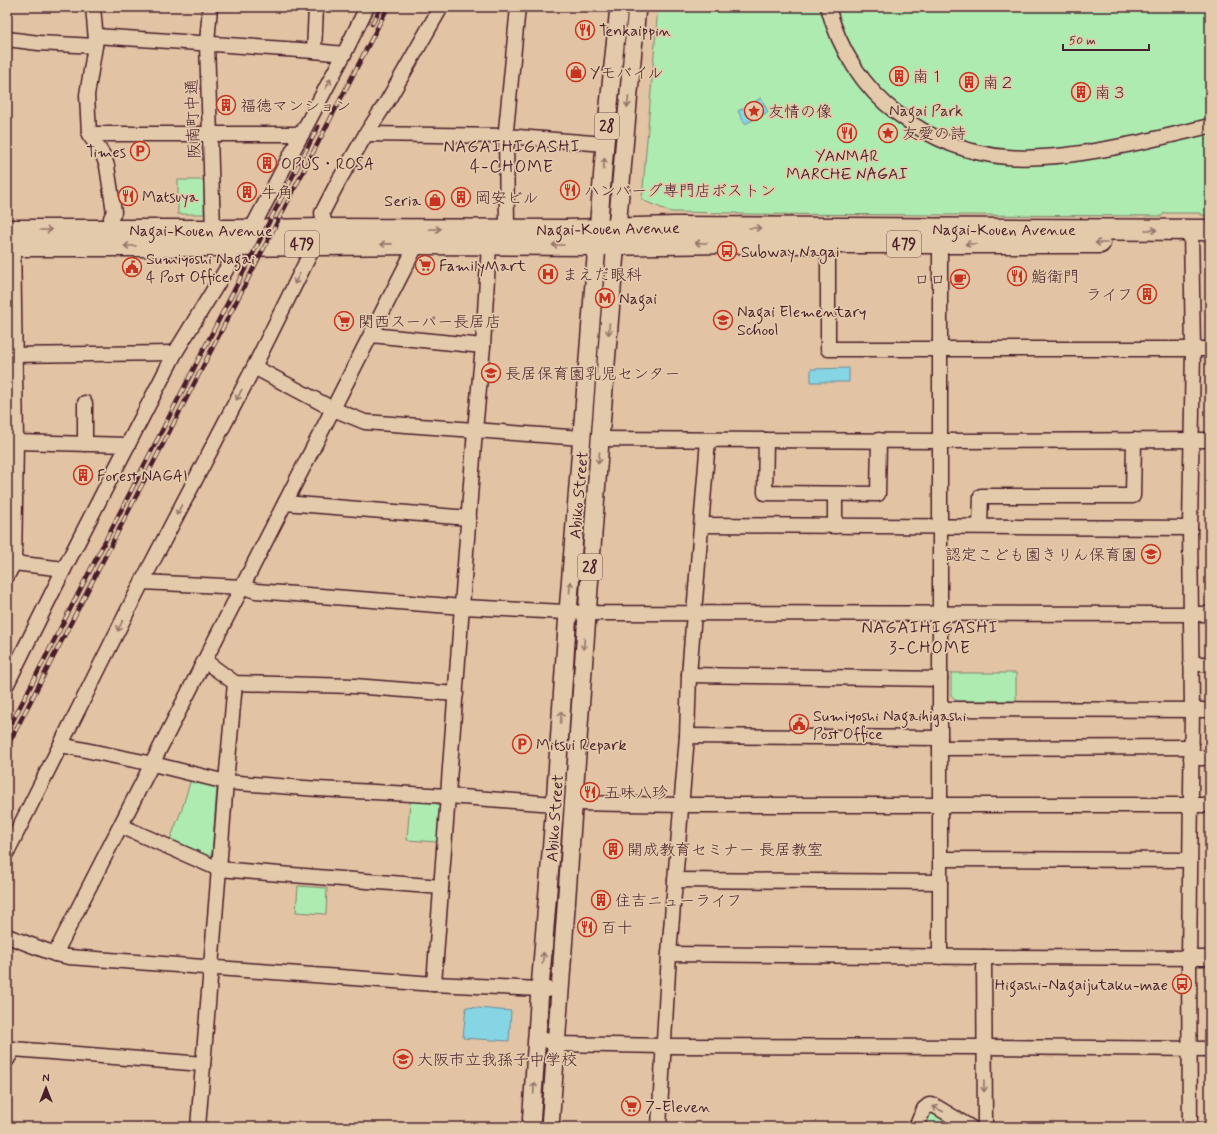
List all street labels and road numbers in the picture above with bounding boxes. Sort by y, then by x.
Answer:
street label: 阪南町中通 [182,79,205,159]
road number: 28 [595,113,619,139]
street label: Nagai-Kouen Avenue [536,218,680,242]
street label: Nagai-Kouen Avenue [932,220,1076,242]
street label: Nagai-Kouen Avenue [129,221,273,243]
road number: 479 [285,231,319,257]
road number: 479 [887,231,921,257]
street label: Abiko Street [565,450,594,540]
road number: 28 [578,554,602,580]
street label: Abiko Street [542,773,569,863]

